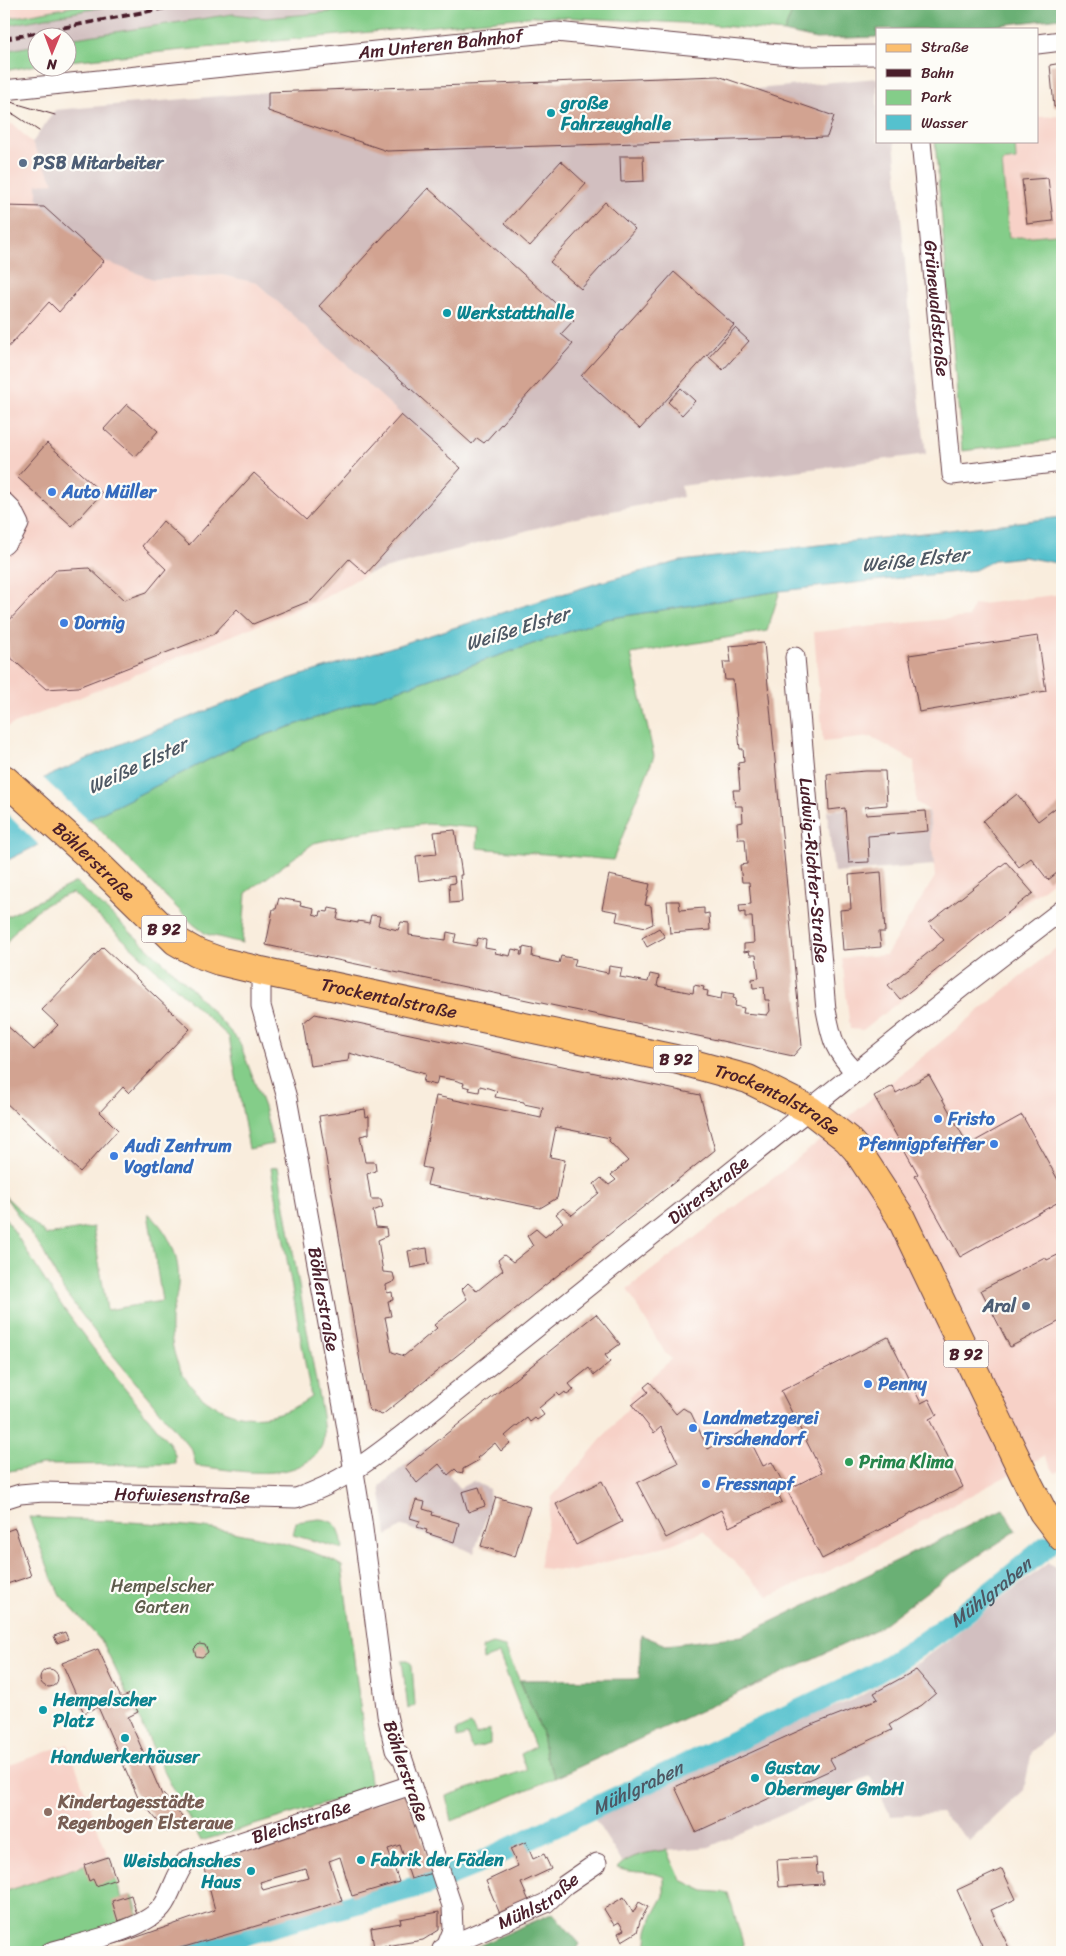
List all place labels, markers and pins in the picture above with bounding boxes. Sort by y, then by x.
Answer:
place label: große Fahrzeughalle [559,87,672,140]
marker: große Fahrzeughalle [545,107,557,119]
place label: PSB Mitarbeiter [33,147,165,179]
marker: PSB Mitarbeiter [17,157,29,169]
place label: Werkstatthalle [457,297,575,329]
marker: Werkstatthalle [441,307,453,319]
place label: Auto Müller [61,476,157,508]
marker: Auto Müller [46,486,58,498]
place label: Dornig [74,607,125,639]
marker: Dornig [58,617,70,629]
place label: Fristo [947,1103,996,1135]
marker: Fristo [932,1113,944,1125]
place label: Pfennigpfeiffer [859,1128,986,1160]
place label: Audi Zentrum Vogtland [123,1130,232,1183]
marker: Pfennigpfeiffer [988,1138,1000,1150]
marker: Audi Zentrum Vogtland [108,1150,120,1162]
place label: Aral [982,1290,1017,1322]
marker: Aral [1020,1300,1032,1312]
place label: Penny [878,1368,928,1400]
marker: Penny [862,1378,874,1390]
place label: Landmetzgerei Tirschendorf [703,1402,819,1455]
marker: Landmetzgerei Tirschendorf [687,1422,699,1434]
place label: Prima Klima [859,1446,954,1478]
marker: Prima Klima [843,1456,855,1468]
place label: Fressnapf [715,1468,796,1500]
marker: Fressnapf [700,1478,712,1490]
place label: Hempelscher Platz [52,1684,157,1737]
marker: Hempelscher Platz [37,1704,49,1716]
marker: Handwerkerhäuser [119,1732,131,1744]
place label: Handwerkerhäuser [50,1741,201,1773]
place label: Gustav Obermeyer GmbH [764,1752,904,1805]
marker: Gustav Obermeyer GmbH [749,1772,761,1784]
place label: Kindertagesstädte Regenbogen Elsteraue [57,1786,234,1839]
marker: Kindertagesstädte Regenbogen Elsteraue [42,1806,54,1818]
place label: Fabrik der Fäden [370,1844,504,1876]
place label: Weisbachsches Haus [123,1845,242,1898]
marker: Fabrik der Fäden [355,1854,367,1866]
marker: Weisbachsches Haus [245,1865,257,1877]

